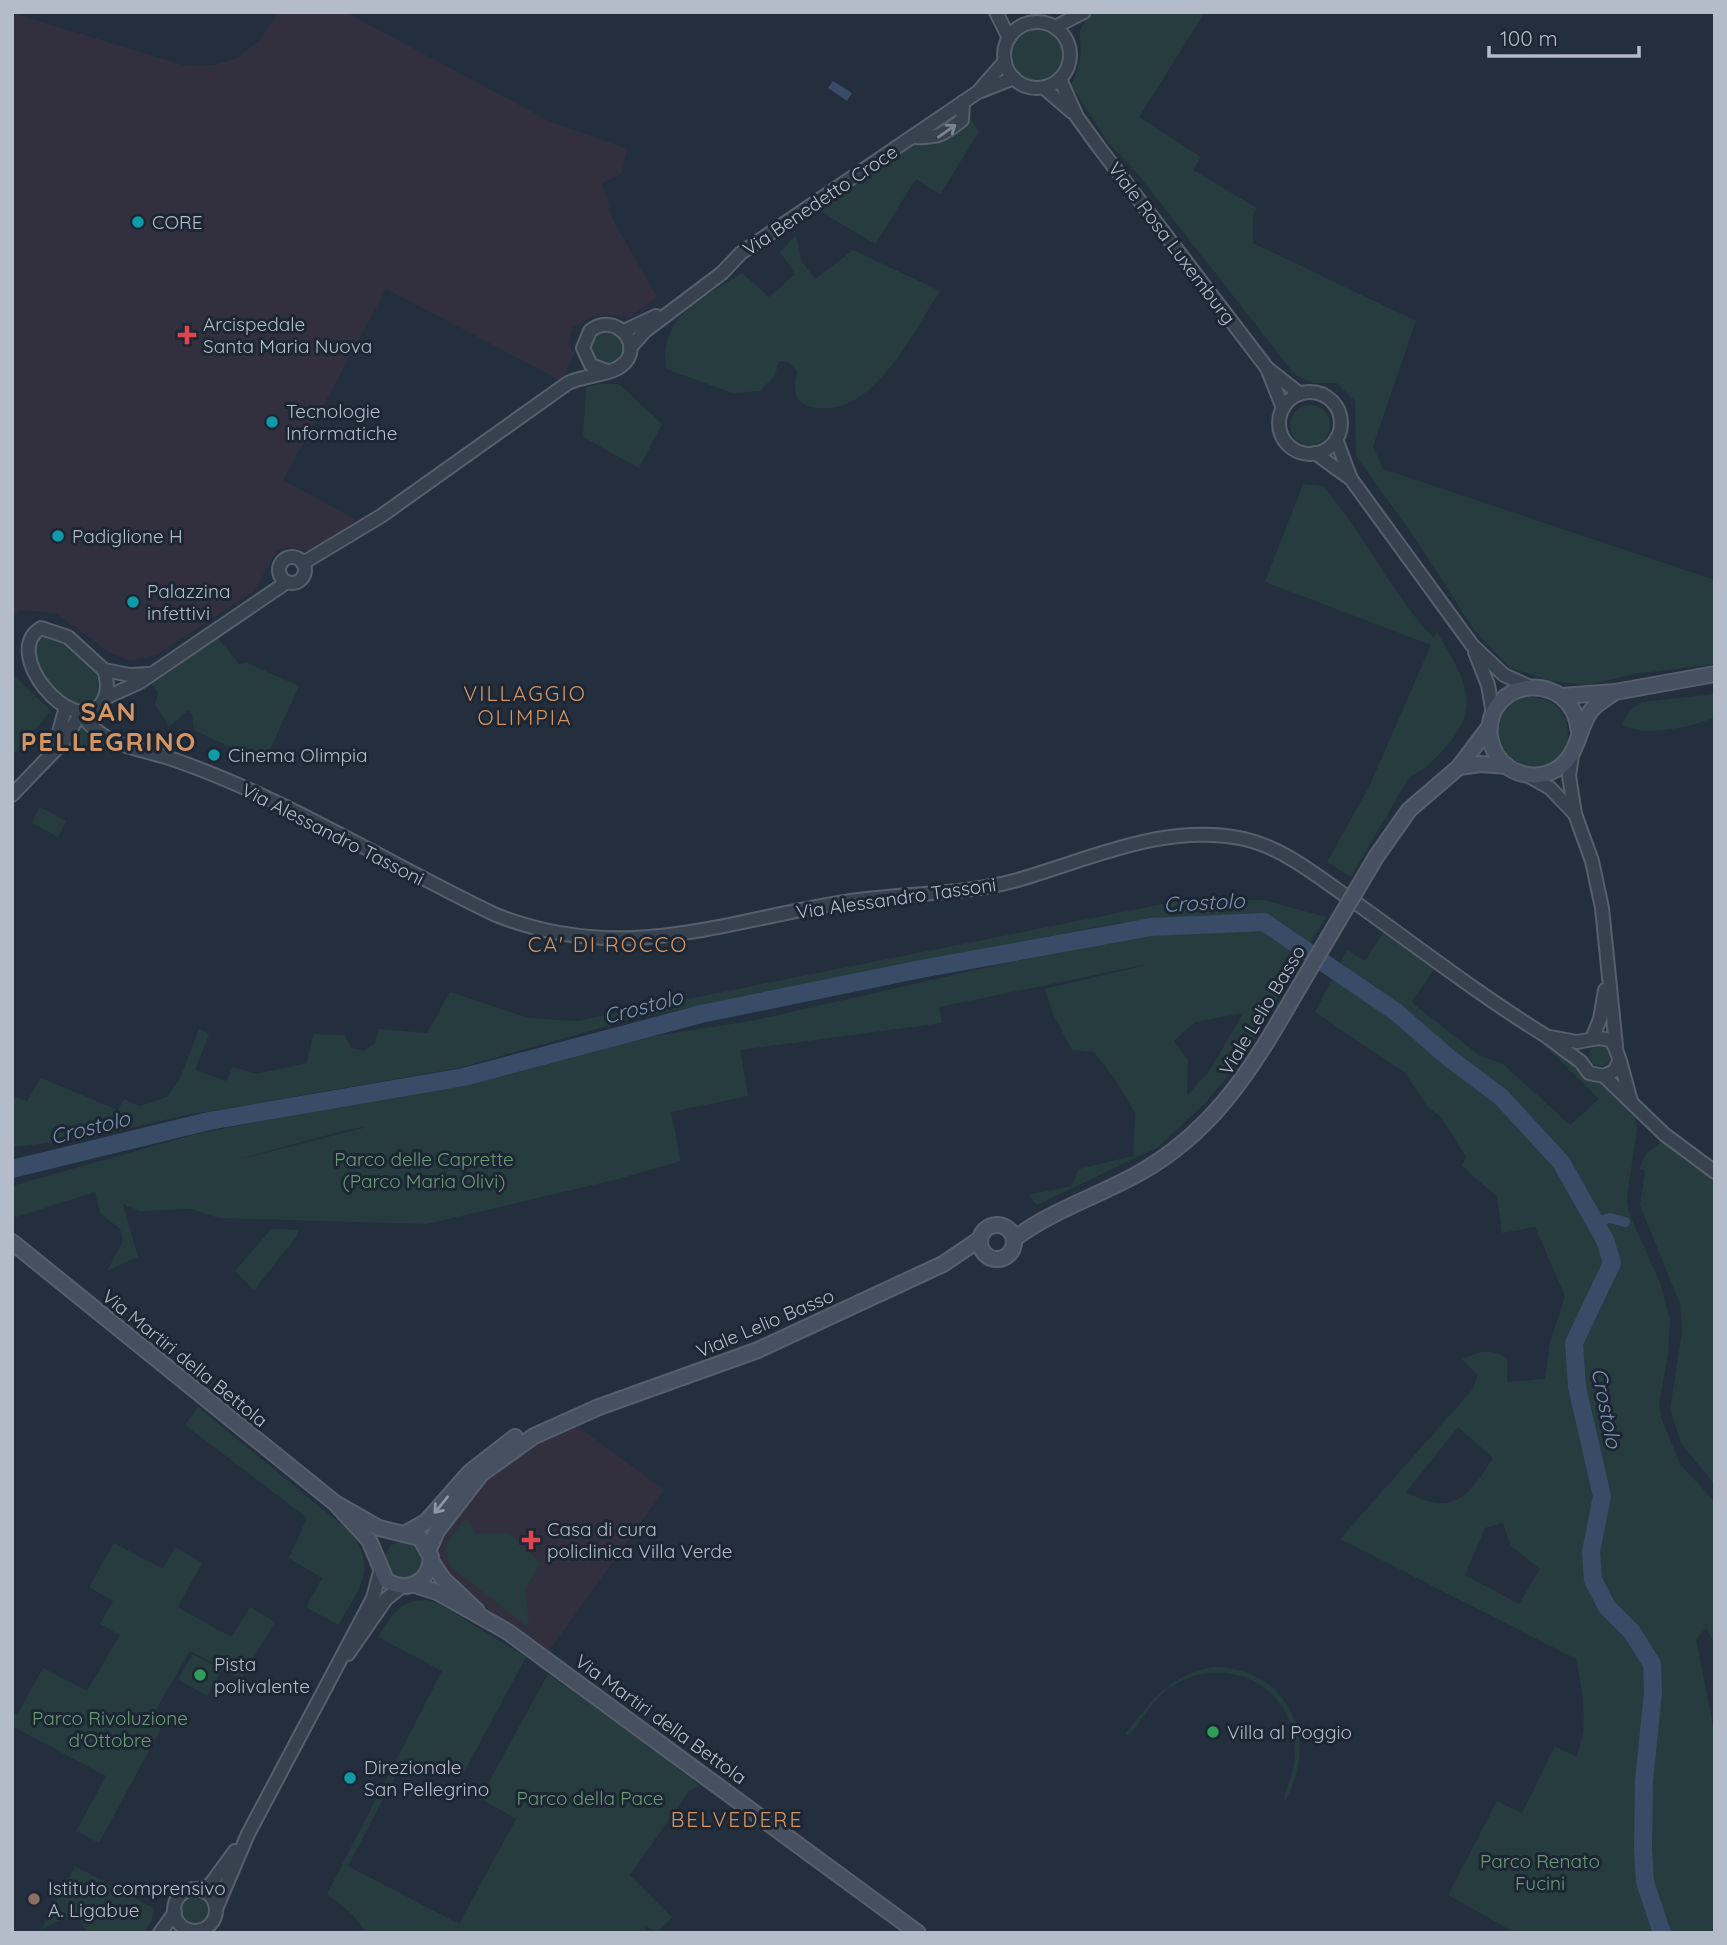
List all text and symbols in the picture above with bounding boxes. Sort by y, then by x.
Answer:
scale bar [1489,14,1640,58]
text: 100 m [1500,25,1558,51]
one-way arrow [937,124,956,138]
street label: Via Benedetto Croce [738,139,902,261]
street label: Viale Rosa Luxemburg [1103,157,1241,329]
place label: CORE [152,210,202,234]
marker: CORE [130,214,146,230]
place label: Arcispedale Santa Maria Nuova [203,312,372,358]
marker: Arcispedale Santa Maria Nuova [177,325,197,345]
place label: Tecnologie Informatiche [286,399,397,445]
marker: Tecnologie Informatiche [264,414,280,430]
place label: Padiglione H [72,524,183,548]
marker: Padiglione H [50,528,66,544]
place label: Palazzina infettivi [147,579,230,625]
marker: Palazzina infettivi [125,594,141,610]
district label: VILLAGGIO OLIMPIA [463,680,587,730]
district label: SAN PELLEGRINO [21,695,197,758]
place label: Cinema Olimpia [228,743,368,767]
marker: Cinema Olimpia [206,747,222,763]
street label: Via Alessandro Tassoni [238,778,428,890]
street label: Via Alessandro Tassoni [795,872,997,924]
water label: Crostolo [1163,887,1246,917]
district label: CA' DI ROCCO [528,931,688,957]
street label: Viale Lelio Basso [1214,941,1310,1079]
water label: Crostolo [601,983,687,1029]
water label: Crostolo [48,1104,134,1149]
park label: Parco delle Caprette (Parco Maria Olivi) [334,1147,514,1193]
street label: Viale Lelio Basso [692,1283,838,1363]
street label: Via Martiri della Bettola [97,1284,273,1432]
water label: Crostolo [1587,1366,1628,1451]
one-way arrow [433,1496,449,1514]
place label: Casa di cura policlinica Villa Verde [547,1517,733,1563]
marker: Casa di cura policlinica Villa Verde [521,1530,541,1550]
street label: Via Martiri della Bettola [571,1649,751,1789]
place label: Pista polivalente [214,1652,310,1698]
marker: Pista polivalente [192,1667,208,1683]
park label: Parco Rivoluzione d'Ottobre [32,1706,188,1752]
place label: Villa al Poggio [1227,1720,1352,1744]
marker: Villa al Poggio [1205,1724,1221,1740]
place label: Direzionale San Pellegrino [364,1755,489,1801]
marker: Direzionale San Pellegrino [342,1770,358,1786]
park label: Parco della Pace [516,1786,664,1810]
district label: BELVEDERE [671,1806,803,1832]
park label: Parco Renato Fucini [1480,1849,1600,1895]
place label: Istituto comprensivo A. Ligabue [48,1876,226,1922]
marker: Istituto comprensivo A. Ligabue [26,1891,42,1907]

